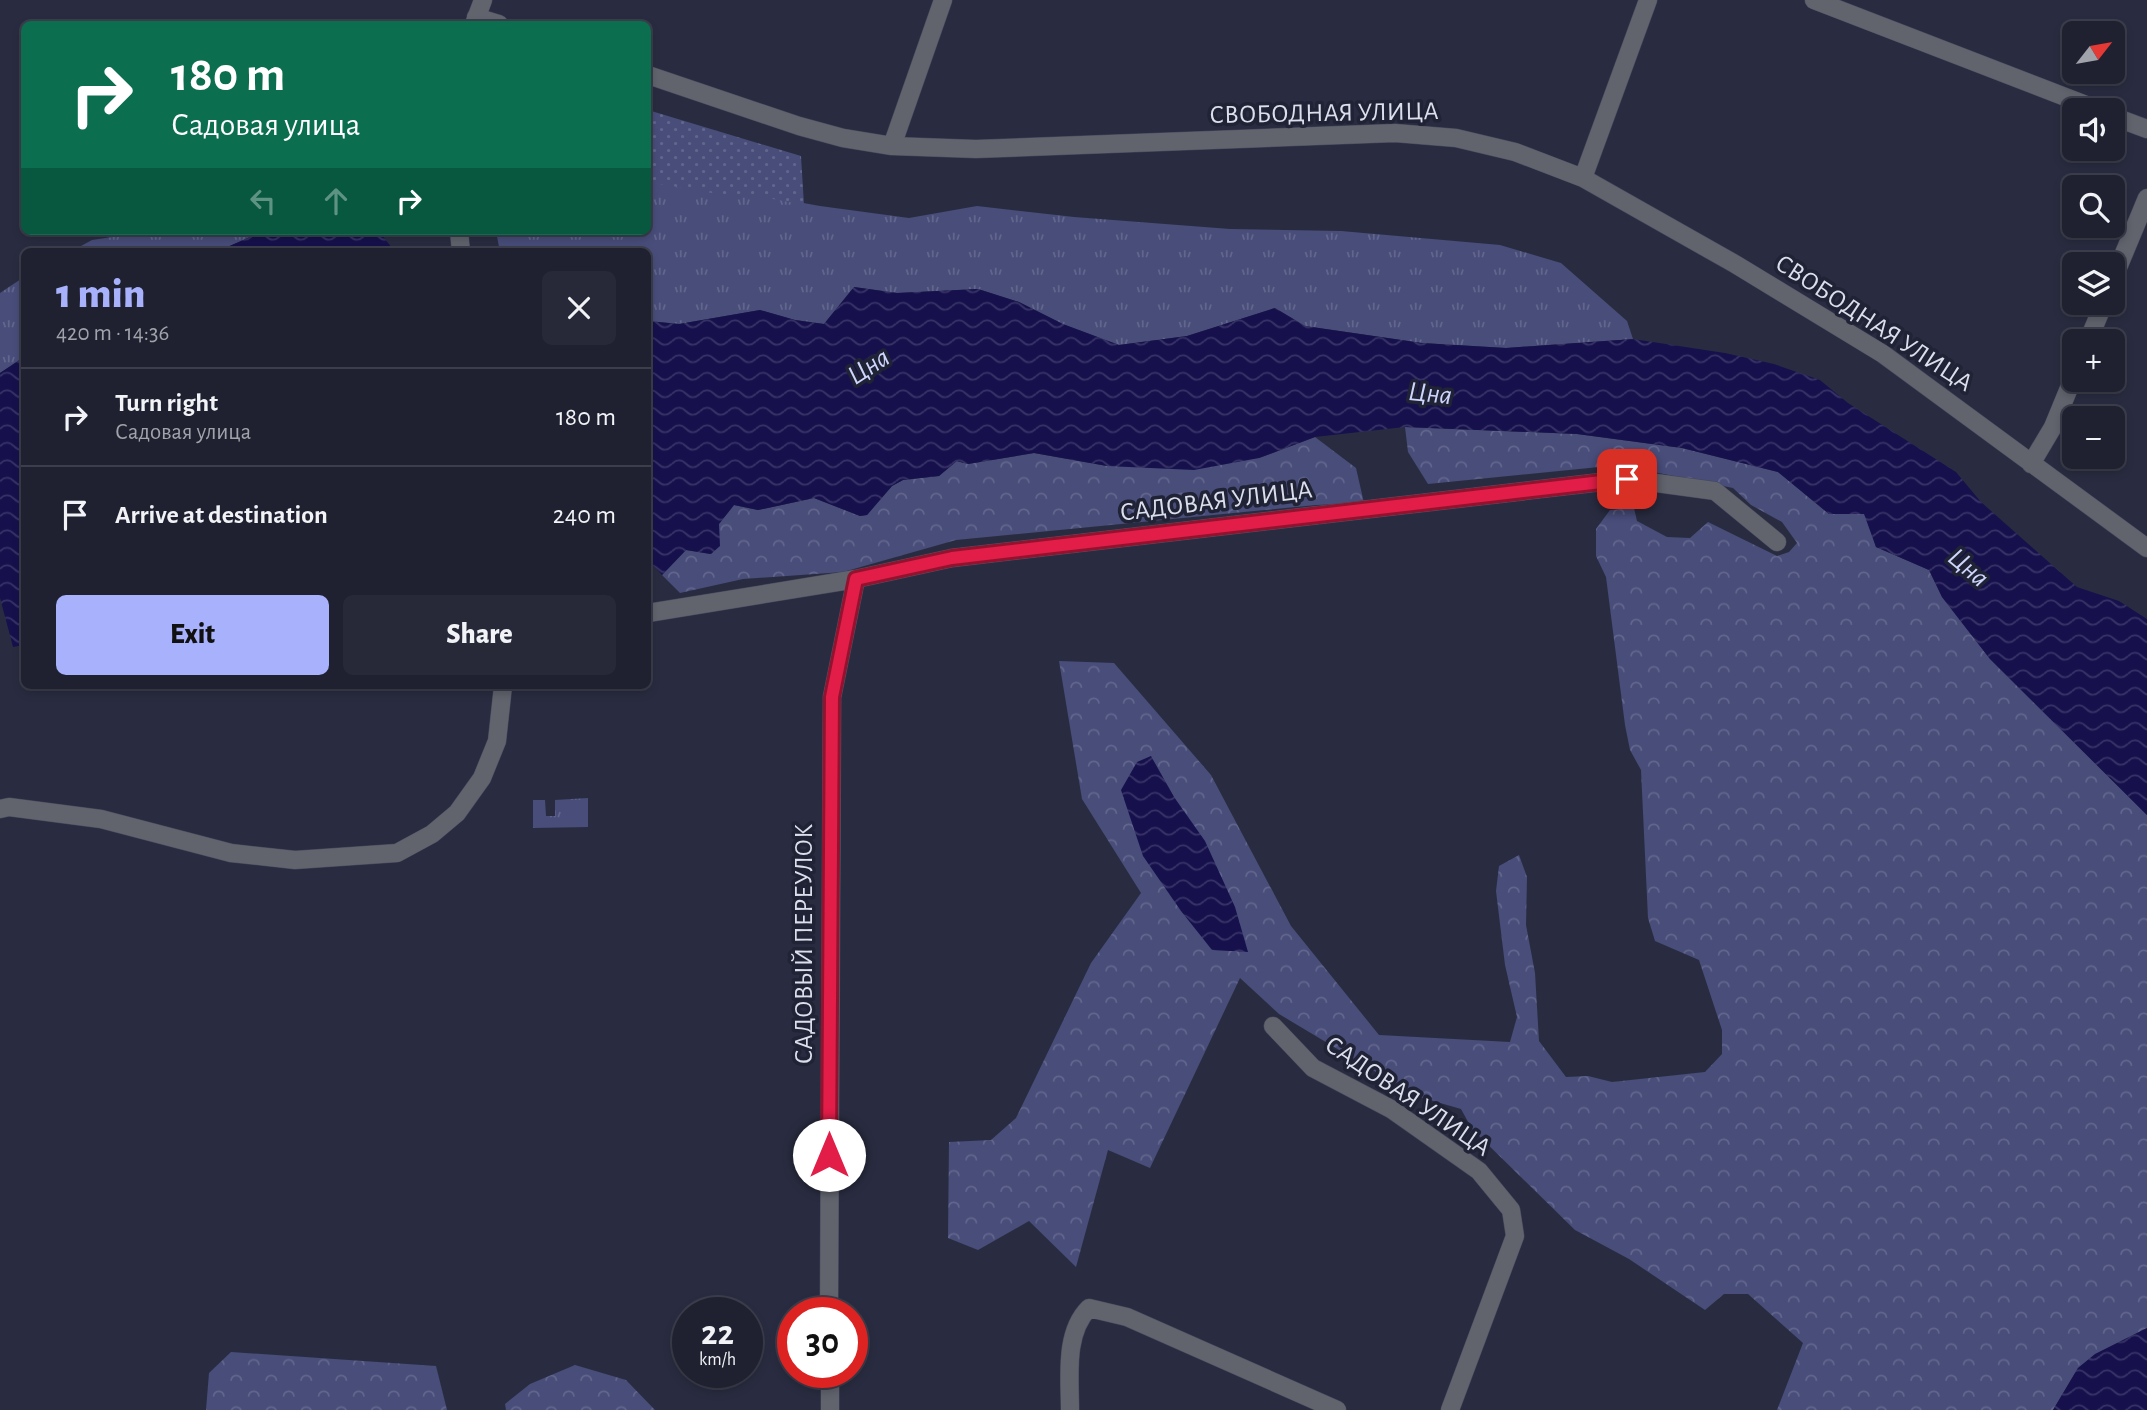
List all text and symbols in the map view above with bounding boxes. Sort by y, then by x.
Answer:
north arrow [2062,21,2124,84]
map controls [2062,21,2125,469]
icon: right [56,49,147,140]
text: 180 m [171,51,285,100]
street label: СВОБОДНАЯ УЛИЦА [1209,98,1439,128]
button: sound [2062,98,2125,161]
text: Садовая улица [171,109,360,141]
button: search [2062,175,2125,238]
icon: left [244,182,282,220]
icon: ahead [317,182,355,220]
icon: right [390,182,428,220]
street label: СВОБОДНАЯ УЛИЦА [1771,250,1977,396]
button: layers [2062,252,2125,315]
button: close [542,271,616,345]
text: 1 min [56,273,145,315]
text: 420 m · 14:36 [56,322,169,345]
button: + [2062,329,2125,392]
water label: Цна [843,343,895,391]
water label: Цна [1407,378,1453,410]
text: Turn right [115,390,218,416]
icon: right [56,398,94,436]
text: 180 m [556,404,616,430]
button: − [2062,406,2125,469]
text: Садовая улица [115,421,251,444]
pin [1597,449,1657,509]
icon: arrive [1608,460,1646,498]
street label: САДОВАЯ УЛИЦА [1118,476,1314,526]
icon: arrive [56,496,94,534]
text: Arrive at destination [115,502,328,528]
text: 240 m [553,502,616,528]
water label: Цна [1942,543,1994,593]
button: Exit [56,595,329,675]
button: Share [343,595,616,675]
street label: САДОВЫЙ ПЕРЕУЛОК [791,824,817,1064]
street label: САДОВАЯ УЛИЦА [1320,1031,1496,1161]
position arrow [792,1118,866,1192]
speed limit sign: 30 [777,1297,868,1388]
text: 22 [701,1316,734,1351]
text: km/h [699,1351,736,1369]

